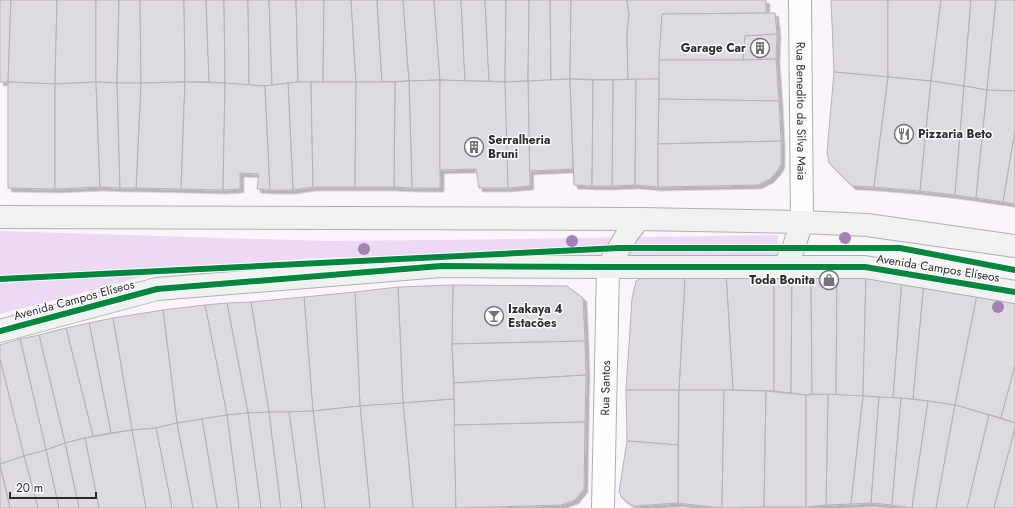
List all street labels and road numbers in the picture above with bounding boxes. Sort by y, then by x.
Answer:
street label: Rua Benedito da Silva Maia [791,42,811,181]
street label: Avenida Campos Elíseos [875,249,1001,287]
street label: Avenida Campos Elíseos [12,275,137,325]
street label: Rua Santos [596,360,615,416]

